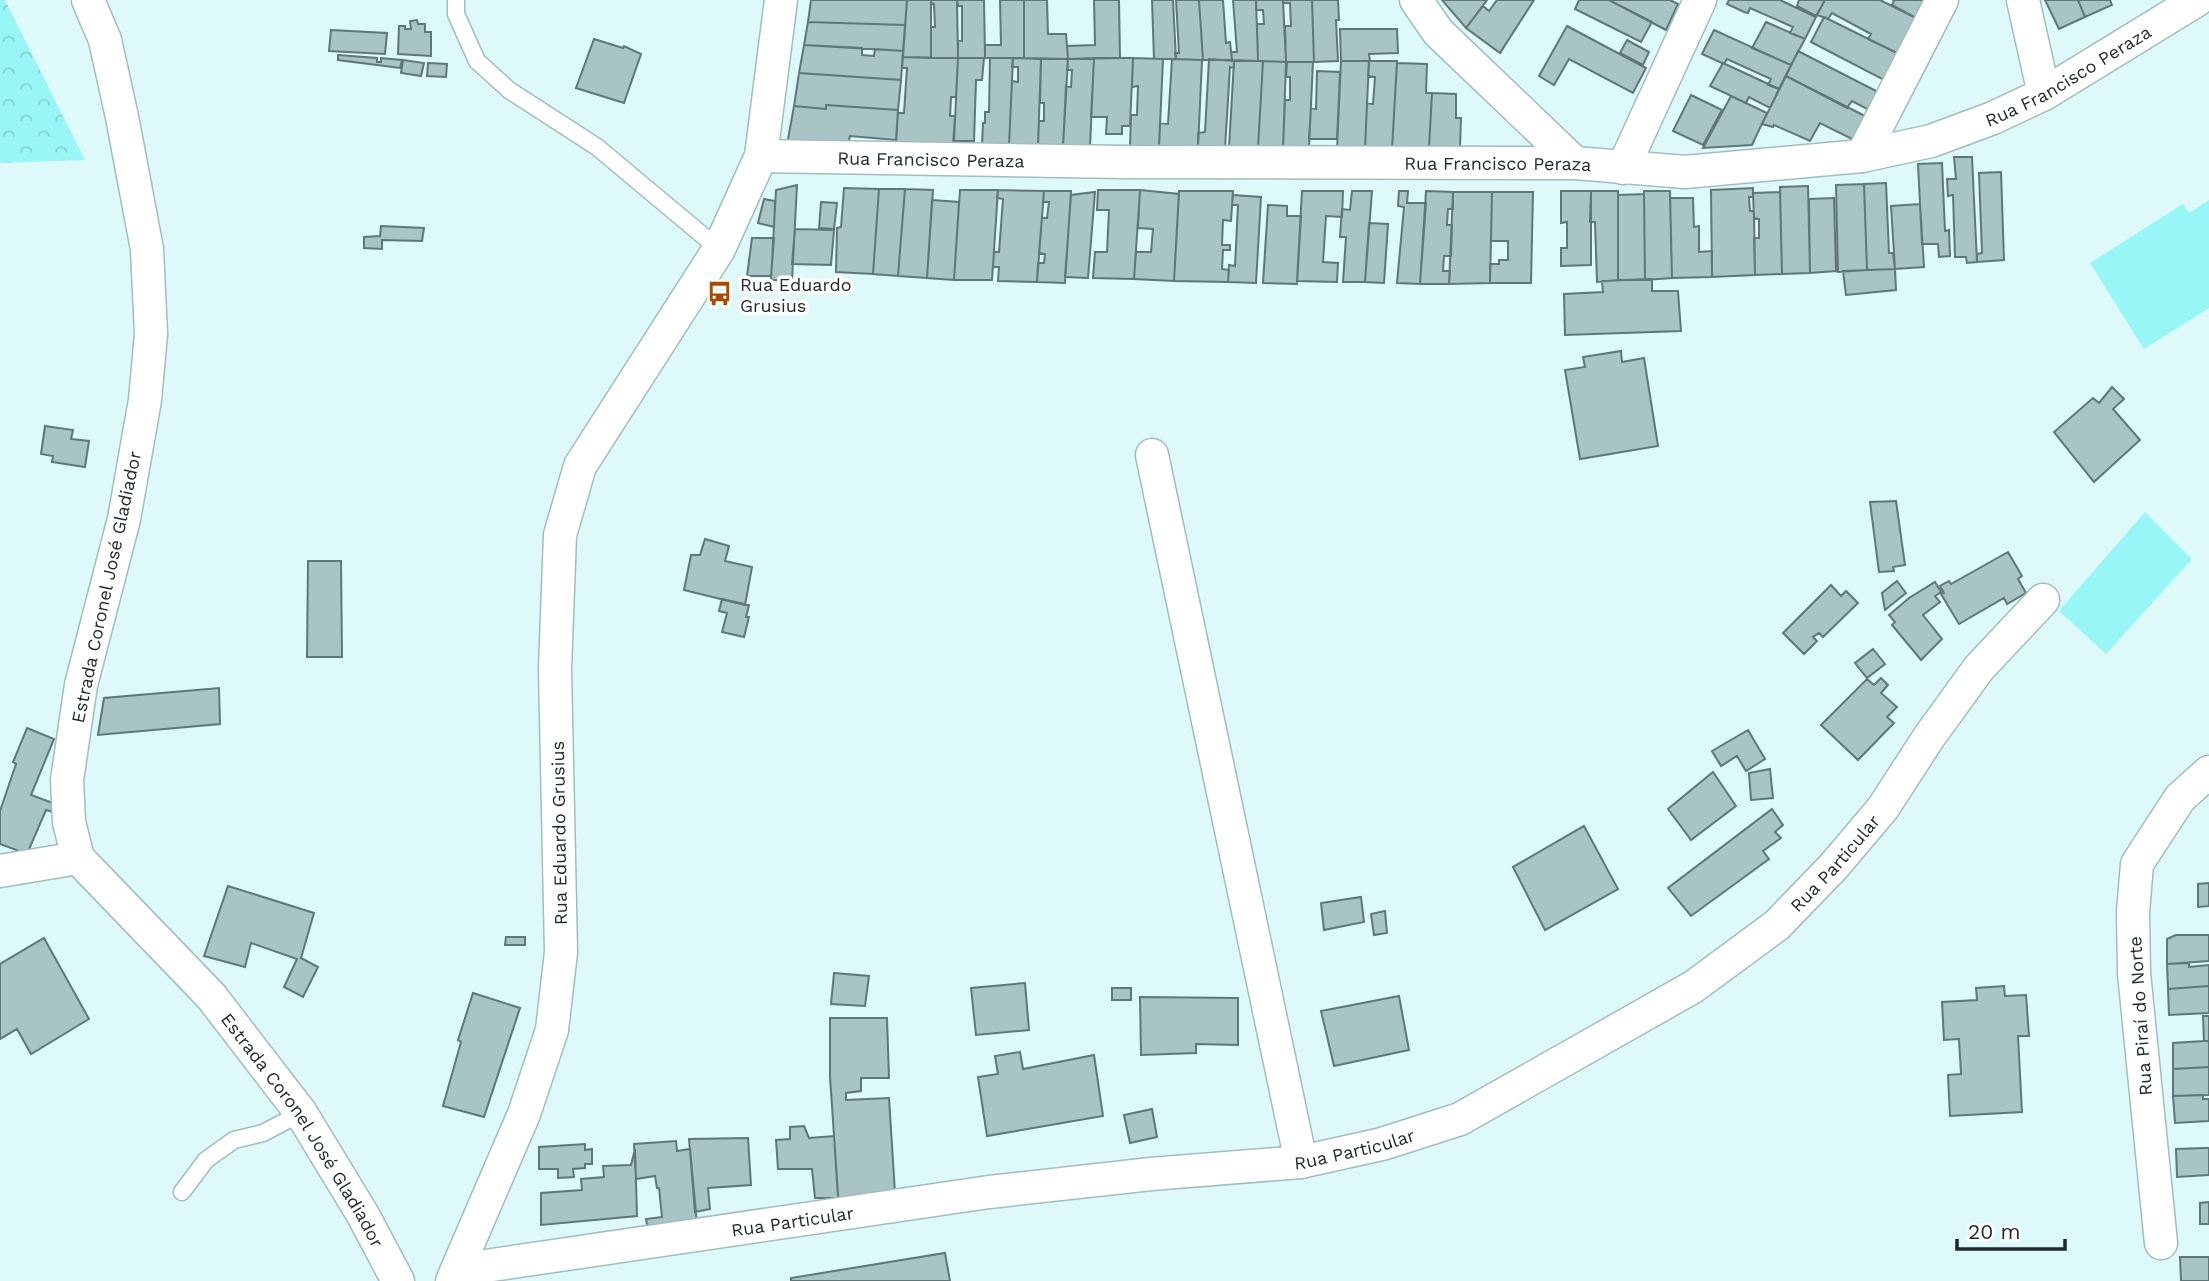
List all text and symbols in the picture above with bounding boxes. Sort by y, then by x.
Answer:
street label: Rua Francisco Peraza [1982,20,2155,130]
street label: Rua Francisco Peraza [837,147,1025,171]
street label: Rua Francisco Peraza [1404,152,1592,175]
place label: Rua Eduardo Grusius [740,274,852,316]
bus stop icon: Rua Eduardo Grusius [706,280,734,308]
street label: Estrada Coronel José Gladiador [67,449,145,725]
street label: Rua Eduardo Grusius [547,741,571,925]
street label: Rua Particular [1785,810,1884,916]
street label: Rua Piraí do Norte [2124,936,2156,1096]
street label: Estrada Coronel José Gladiador [217,1009,389,1251]
street label: Rua Particular [1293,1124,1417,1173]
street label: Rua Particular [730,1202,855,1240]
scale bar [1957,1208,2066,1252]
text: 20 m [1968,1219,2020,1244]

